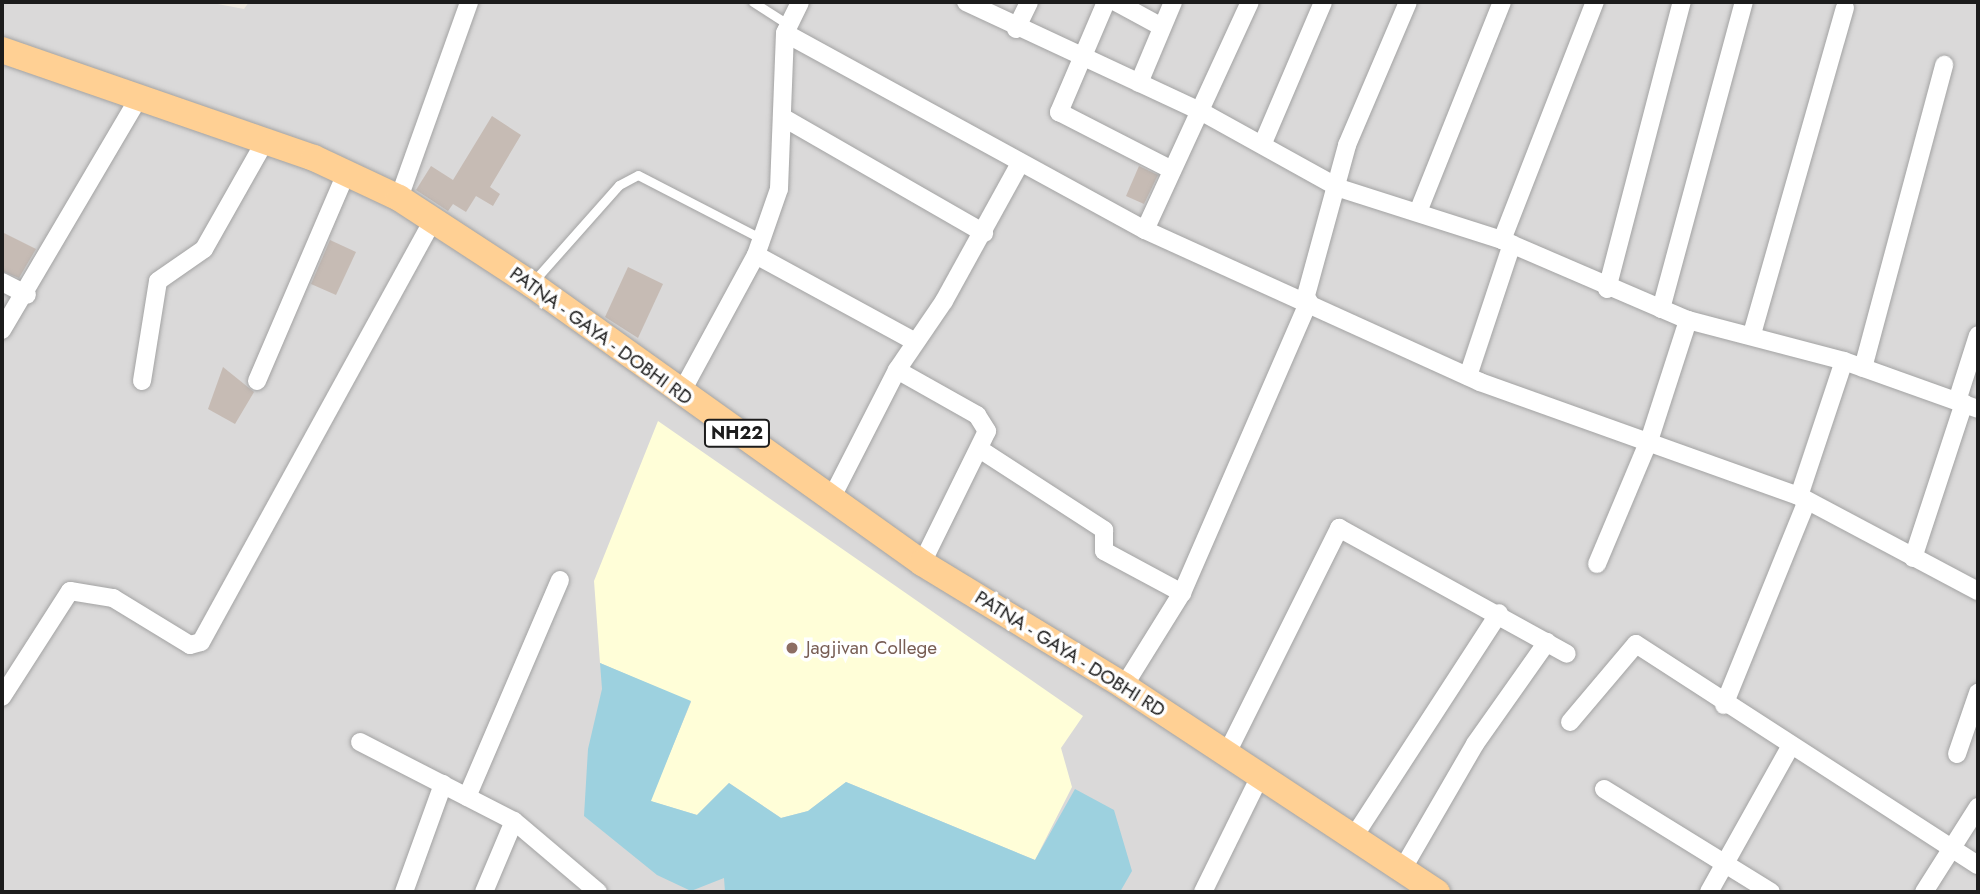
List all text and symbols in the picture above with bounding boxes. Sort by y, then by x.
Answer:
street label: PATNA - GAYA - DOBHI RD [505,262,697,410]
road number: NH22 [704,418,770,447]
street label: PATNA - GAYA - DOBHI RD [971,586,1169,722]
place label: Jagjivan College [806,637,937,659]
marker: Jagjivan College [784,640,800,656]

